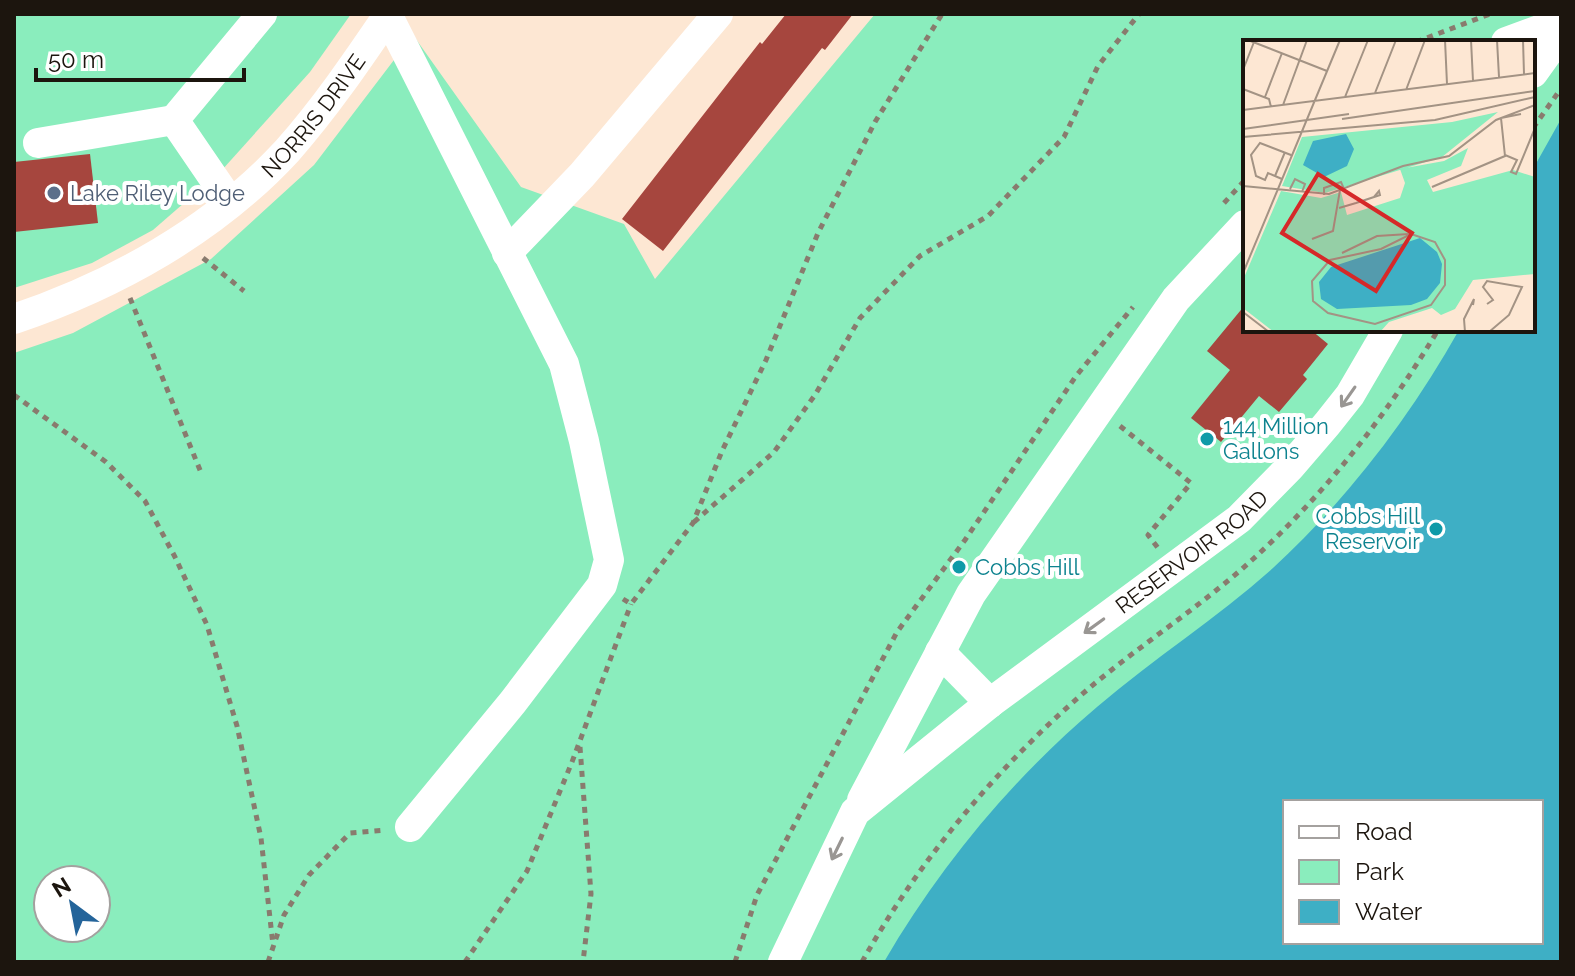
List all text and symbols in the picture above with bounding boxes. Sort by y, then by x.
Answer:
scale bar [36,32,244,82]
inset map [1243,40,1535,332]
text: 50 m [48,45,104,74]
street label: NORRIS DRIVE [256,49,371,182]
place label: Lake Riley Lodge [70,180,245,206]
marker: Lake Riley Lodge [45,184,63,202]
one-way arrow [1340,385,1356,407]
place label: 144 Million Gallons [1223,413,1329,464]
marker: 144 Million Gallons [1198,430,1216,448]
street label: RESERVOIR ROAD [1110,485,1273,619]
place label: Cobbs Hill Reservoir [1315,503,1420,554]
marker: Cobbs Hill Reservoir [1427,520,1445,538]
place label: Cobbs Hill [975,554,1080,580]
marker: Cobbs Hill [950,558,968,576]
one-way arrow [1084,618,1106,634]
legend [1283,800,1543,944]
text: Road [1355,817,1413,846]
one-way arrow [829,837,844,861]
text: Park [1355,857,1404,886]
north arrow [32,864,112,944]
text: N [47,872,75,903]
text: Water [1355,897,1423,926]

